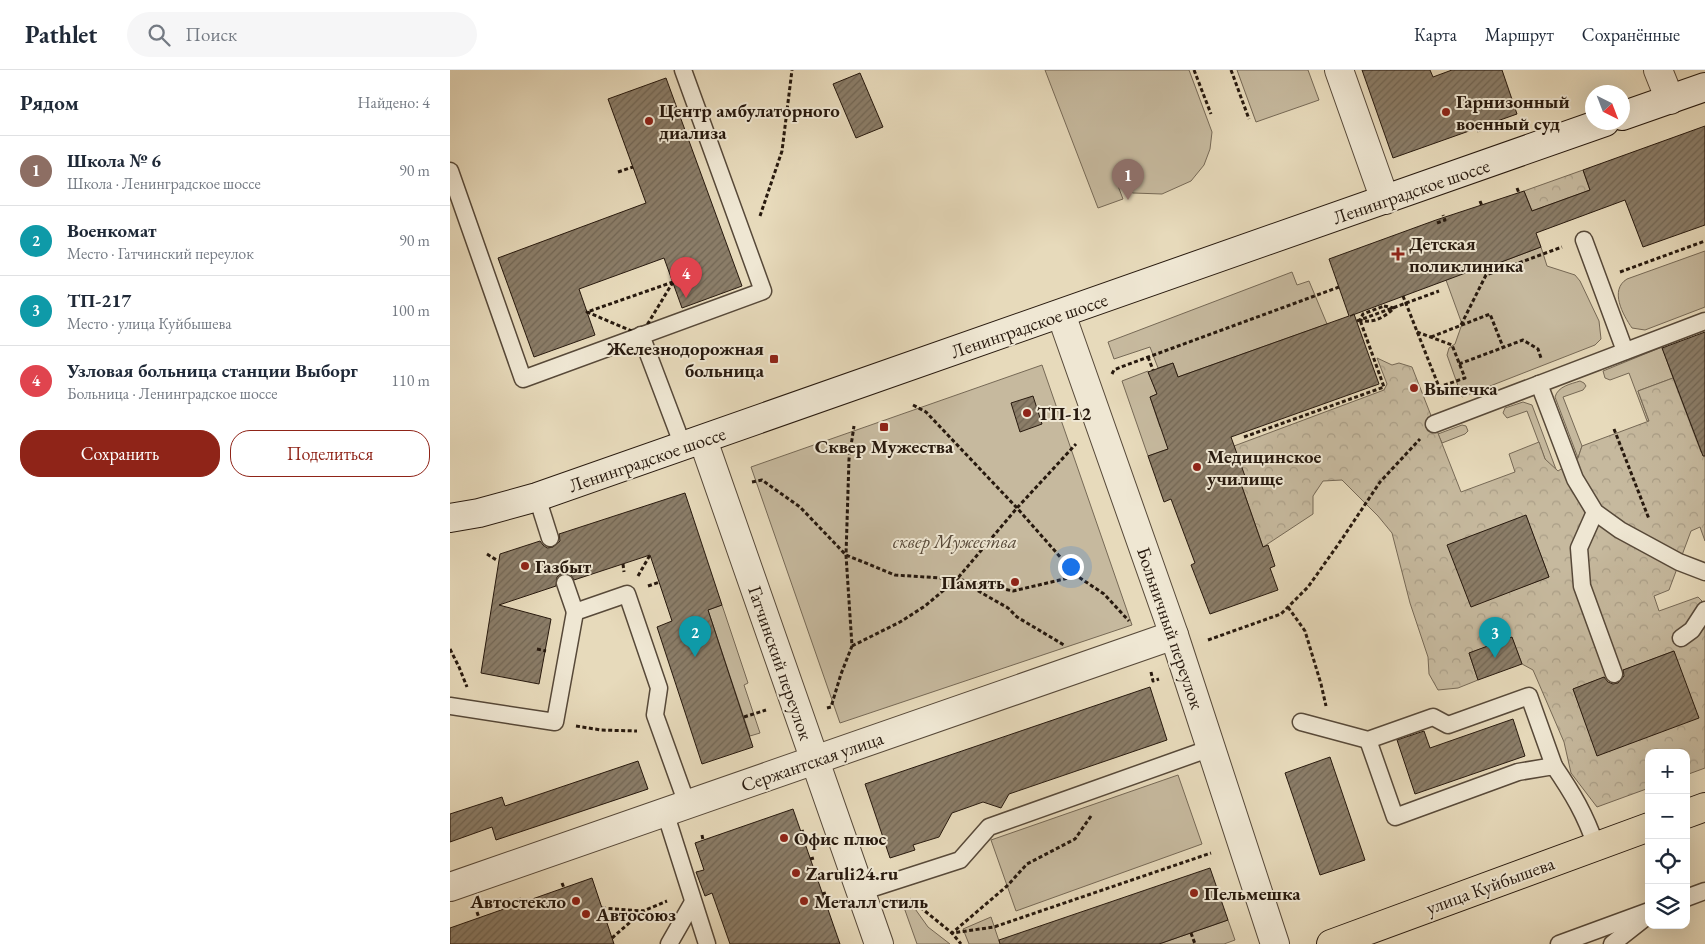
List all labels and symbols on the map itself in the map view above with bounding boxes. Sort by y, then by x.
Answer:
north arrow [1585,85,1630,130]
place label: Гарнизонный военный суд [1456,89,1570,136]
place label: Центр амбулаторного диализа [659,98,840,145]
marker: Гарнизонный военный суд [1440,106,1452,118]
marker: Центр амбулаторного диализа [643,115,655,127]
street label: Ленинградское шоссе [1329,153,1493,230]
pin: 1 [1112,159,1144,200]
place label: Детская поликлиника [1409,231,1524,278]
marker: Детская поликлиника [1391,247,1405,261]
pin: 4 [670,257,702,298]
street label: Ленинградское шоссе [947,287,1111,364]
place label: Железнодорожная больница [606,336,765,383]
marker: Железнодорожная больница [768,353,780,365]
place label: Выпечка [1424,376,1498,401]
marker: Выпечка [1408,382,1420,394]
place label: ТП-12 [1037,401,1091,426]
marker: ТП-12 [1021,407,1033,419]
street label: Ленинградское шоссе [565,421,729,498]
marker: Сквер Мужества [878,421,890,433]
place label: Сквер Мужества [815,434,954,459]
place label: Медицинское училище [1207,444,1321,491]
marker: Медицинское училище [1191,461,1203,473]
park label: сквер Мужества [893,529,1017,554]
street label: Больничный переулок [1131,544,1210,713]
place label: Газбыт [535,554,592,579]
your location [1058,554,1084,580]
marker: Газбыт [519,560,531,572]
place label: Память [941,570,1005,595]
marker: Память [1009,576,1021,588]
street label: Гатчинский переулок [742,583,819,744]
pin: 2 [679,616,711,657]
pin: 3 [1479,617,1511,658]
street label: Сержантская улица [738,725,887,798]
place label: Офис плюс [794,826,886,851]
marker: Офис плюс [778,832,790,844]
street label: улица Куйбышева [1422,850,1558,920]
place label: Zaruli24.ru [806,861,899,886]
marker: Zaruli24.ru [790,867,802,879]
place label: Пельмешка [1204,881,1301,906]
marker: Пельмешка [1188,887,1200,899]
place label: Автостекло [469,889,566,914]
place label: Металл стиль [814,889,928,914]
marker: Автостекло [570,895,582,907]
marker: Металл стиль [798,895,810,907]
place label: Автосоюз [595,902,676,927]
marker: Автосоюз [580,908,592,920]

